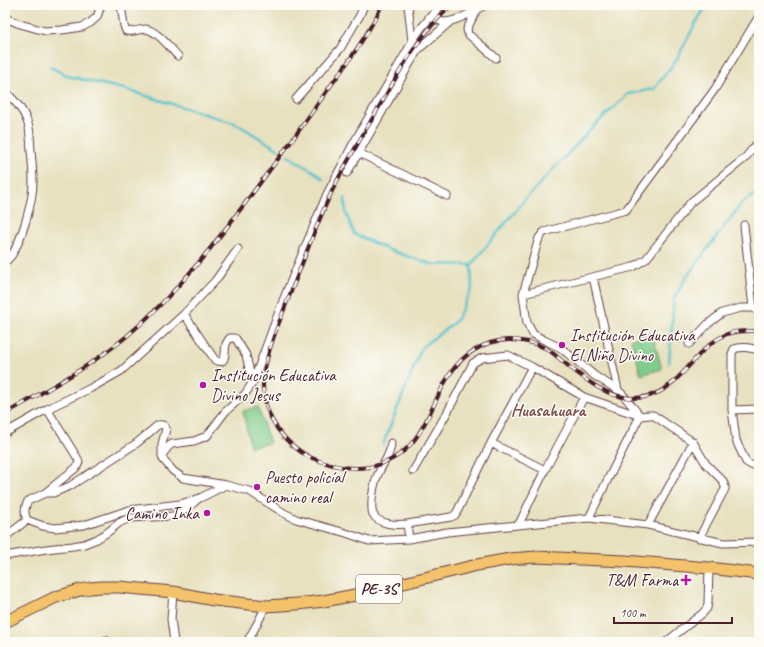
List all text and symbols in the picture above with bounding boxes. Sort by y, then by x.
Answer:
place label: Institución Educativa El Niño Divino [570,325,696,366]
marker: Institución Educativa El Niño Divino [557,340,567,350]
place label: Institución Educativa Divino Jesus [211,365,337,406]
marker: Institución Educativa Divino Jesus [198,380,208,390]
district label: Huasahuara [511,399,587,421]
place label: Puesto policíal camino real [265,467,347,508]
marker: Puesto policíal camino real [252,482,262,492]
place label: Camino Inka [125,503,201,524]
marker: Camino Inka [202,508,212,518]
place label: T&M Farma [606,570,679,591]
road number: PE-3S [356,575,402,603]
marker: T&M Farma [681,575,691,585]
scale bar [614,599,732,625]
text: 100 m [620,605,647,621]

